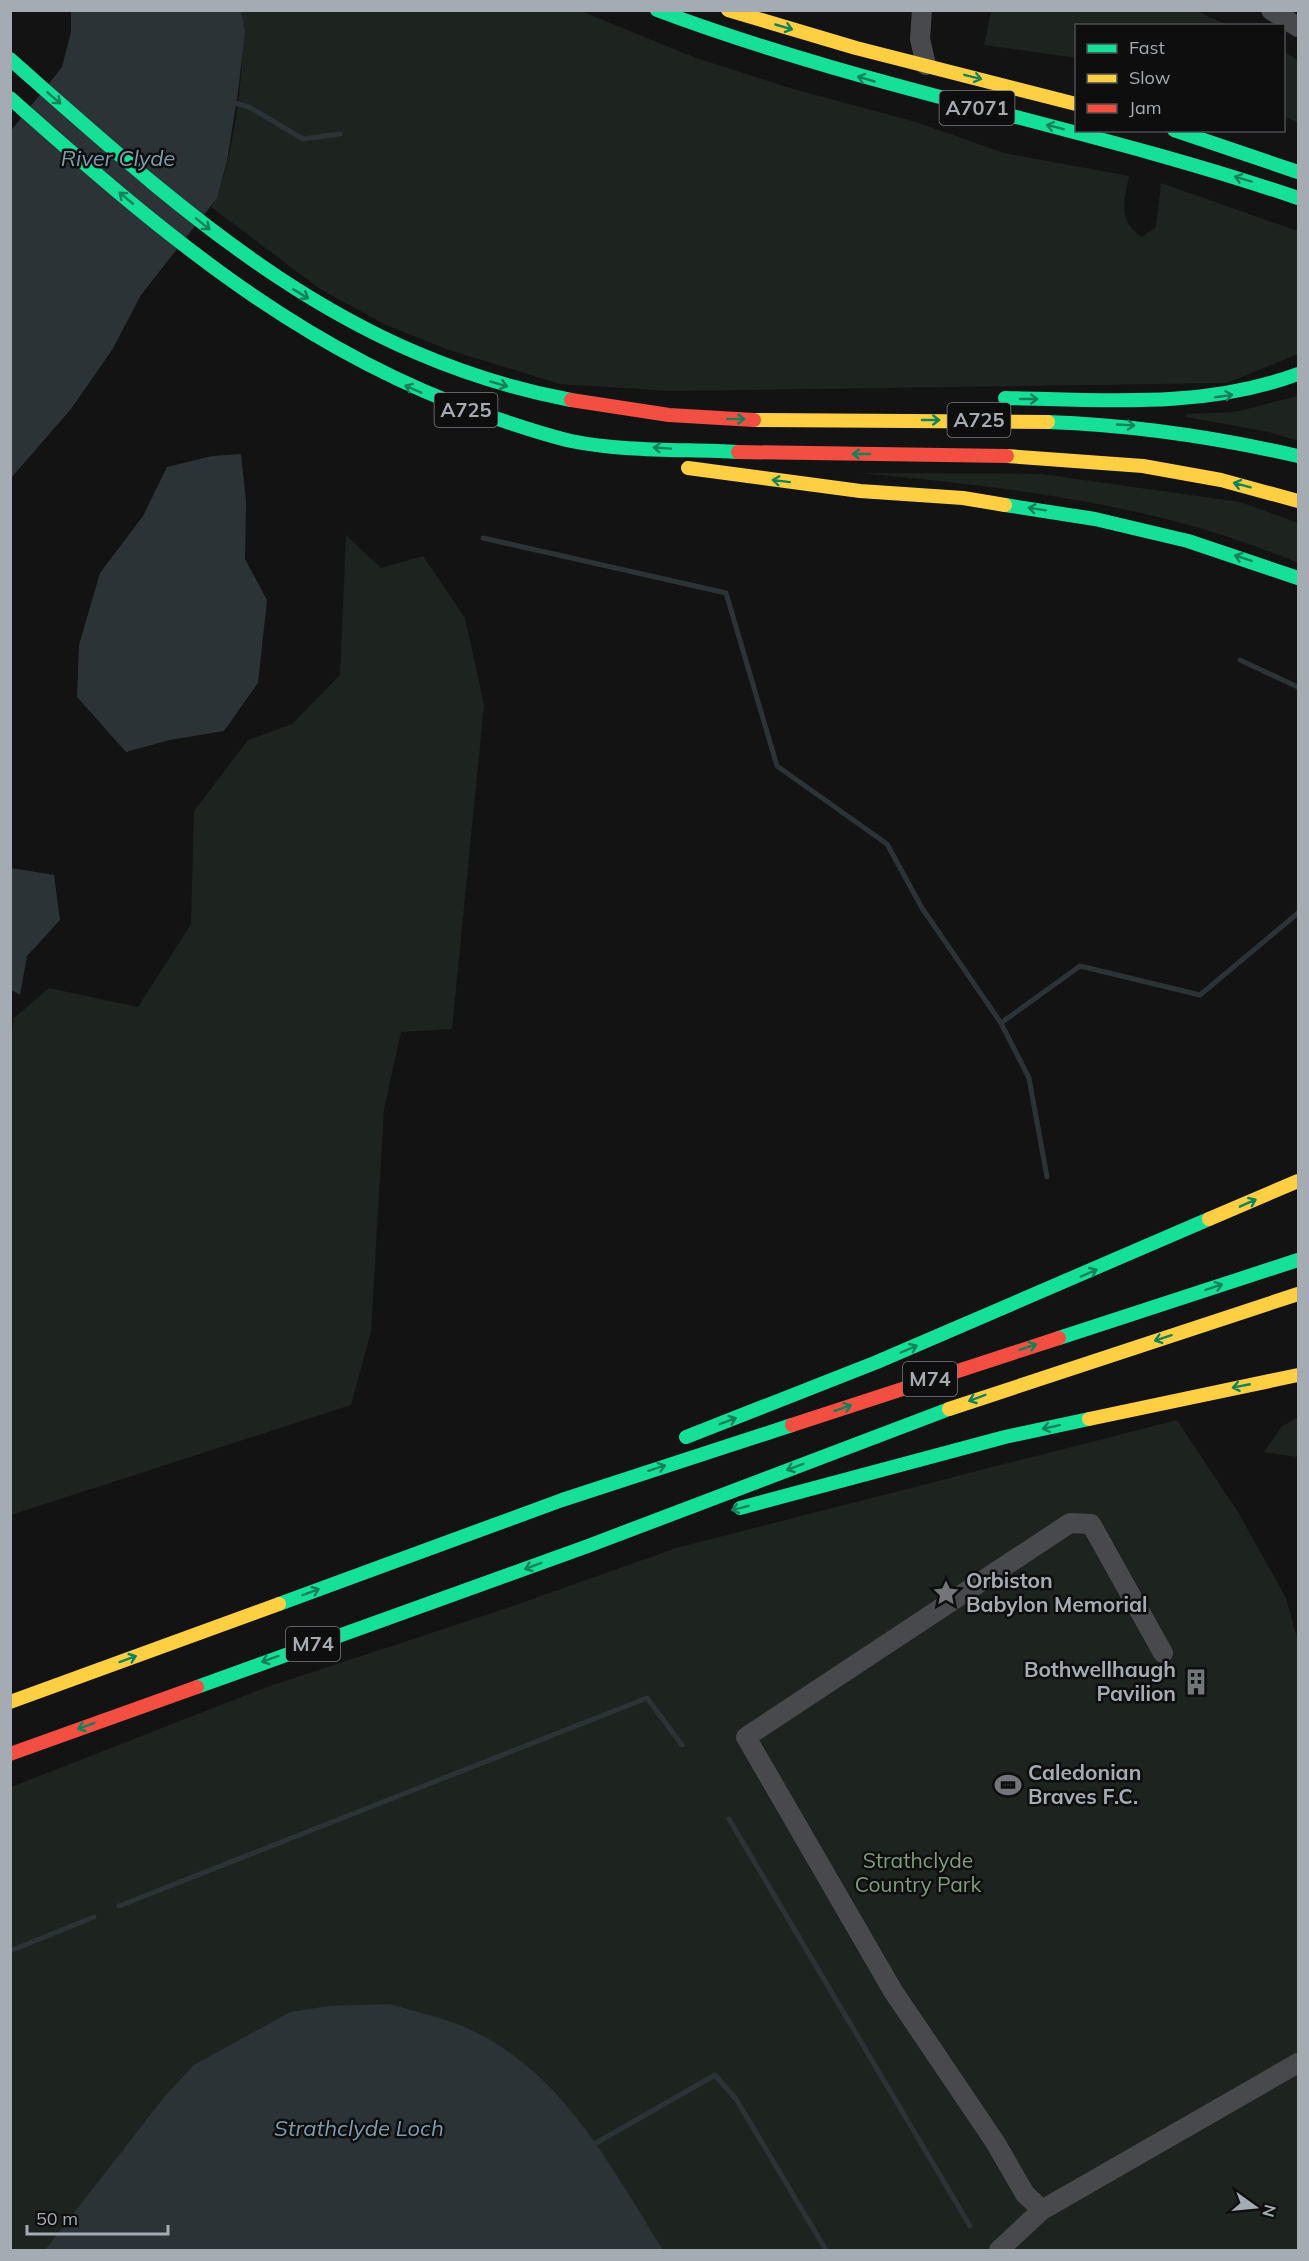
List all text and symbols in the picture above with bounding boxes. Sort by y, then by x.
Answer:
one-way arrow [775,22,794,33]
legend [1075,24,1285,132]
text: Fast [1129,36,1165,59]
text: Slow [1129,66,1171,89]
one-way arrow [963,72,982,83]
one-way arrow [857,73,876,84]
one-way arrow [46,90,62,104]
road number: A7071 [940,91,1014,125]
text: Jam [1129,96,1162,119]
one-way arrow [1046,121,1065,133]
water label: River Clyde [61,144,175,172]
one-way arrow [1234,173,1253,184]
one-way arrow [119,192,135,205]
one-way arrow [195,217,211,230]
one-way arrow [293,287,310,300]
one-way arrow [489,379,508,390]
one-way arrow [404,382,422,394]
one-way arrow [1213,390,1233,401]
road number: A725 [434,393,498,427]
one-way arrow [1018,393,1038,405]
road number: A725 [948,403,1010,437]
one-way arrow [725,413,745,425]
one-way arrow [920,414,940,426]
one-way arrow [1115,420,1135,431]
one-way arrow [653,442,673,453]
one-way arrow [851,448,871,459]
one-way arrow [772,476,791,487]
one-way arrow [1233,478,1252,490]
one-way arrow [1028,503,1048,514]
one-way arrow [1234,552,1253,563]
one-way arrow [1238,1197,1256,1208]
one-way arrow [1080,1266,1098,1277]
one-way arrow [1204,1281,1223,1292]
one-way arrow [1154,1333,1173,1344]
one-way arrow [1018,1341,1037,1352]
one-way arrow [900,1343,918,1354]
road number: M74 [903,1362,957,1396]
one-way arrow [1232,1381,1251,1392]
one-way arrow [969,1394,987,1405]
one-way arrow [833,1401,852,1412]
one-way arrow [718,1414,737,1425]
one-way arrow [1041,1422,1061,1433]
one-way arrow [647,1462,666,1473]
one-way arrow [786,1463,805,1474]
one-way arrow [731,1503,750,1514]
one-way arrow [524,1561,542,1572]
place label: Orbiston Babylon Memorial [966,1567,1147,1617]
place icon: Orbiston Babylon Memorial [931,1578,961,1608]
one-way arrow [301,1586,320,1597]
road number: M74 [286,1627,340,1661]
one-way arrow [118,1653,137,1664]
one-way arrow [261,1655,280,1666]
place label: Bothwellhaugh Pavilion [1024,1656,1176,1706]
building icon: Bothwellhaugh Pavilion [1181,1667,1211,1697]
one-way arrow [78,1721,96,1732]
place label: Caledonian Braves F.C. [1028,1759,1141,1809]
sports icon: Caledonian Braves F.C. [993,1770,1023,1800]
park label: Strathclyde Country Park [855,1847,981,1897]
water label: Strathclyde Loch [274,2114,444,2142]
north arrow [1225,2177,1285,2237]
scale bar [27,2198,168,2236]
text: N [1258,2202,1281,2219]
text: 50 m [36,2207,78,2230]

